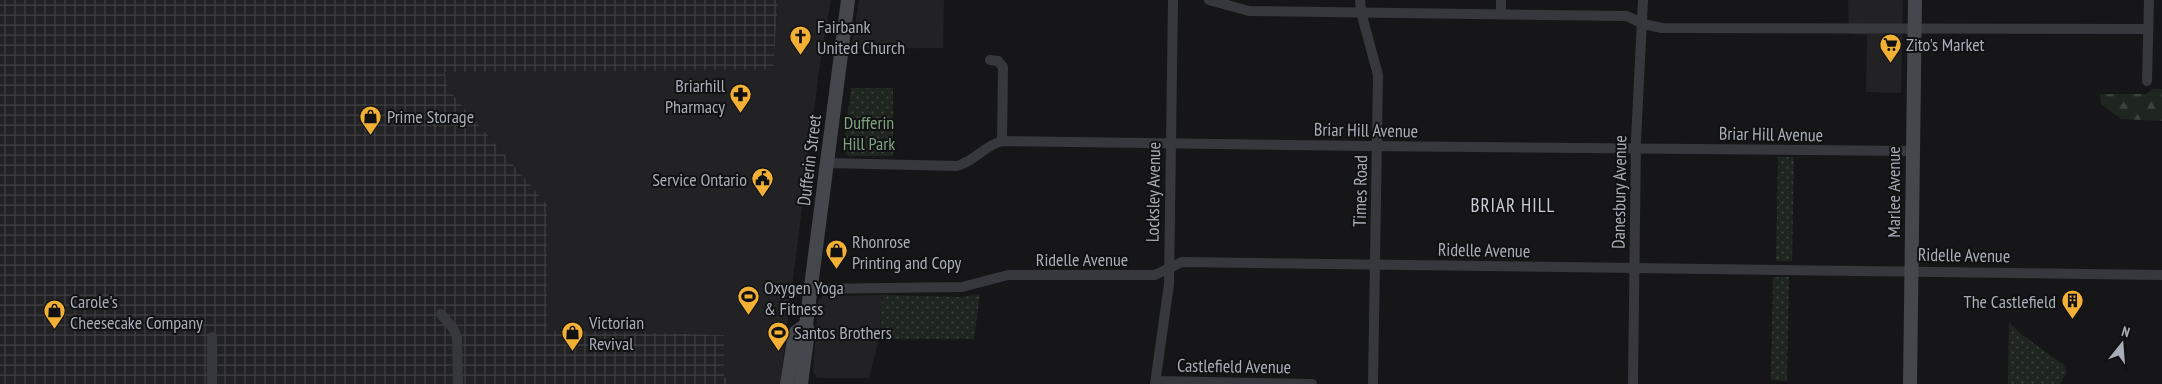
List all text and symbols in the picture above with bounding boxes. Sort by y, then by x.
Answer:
place label: Fairbank United Church [817,15,905,59]
church icon: Fairbank United Church [789,24,813,55]
supermarket icon: Zito's Market [1878,32,1902,63]
place label: Zito's Market [1906,33,1985,56]
place label: Briarhill Pharmacy [665,74,726,118]
pharmacy icon: Briarhill Pharmacy [729,83,753,114]
shop icon: Prime Storage [359,104,383,135]
place label: Prime Storage [387,105,474,128]
park label: Dufferin Hill Park [843,111,895,155]
street label: Dufferin Street [792,113,826,207]
street label: Briar Hill Avenue [1314,118,1418,142]
street label: Briar Hill Avenue [1719,122,1823,146]
street label: Danesbury Avenue [1607,135,1631,249]
street label: Locksley Avenue [1141,142,1165,242]
street label: Marlee Avenue [1882,146,1905,238]
street label: Times Road [1348,155,1372,227]
public building icon: Service Ontario [751,167,775,198]
place label: Service Ontario [652,168,747,191]
district label: BRIAR HILL [1470,193,1556,217]
place label: Rhonrose Printing and Copy [852,230,962,274]
street label: Ridelle Avenue [1438,238,1530,262]
shop icon: Rhonrose Printing and Copy [824,239,848,270]
street label: Ridelle Avenue [1918,243,2010,267]
street label: Ridelle Avenue [1036,248,1128,271]
place label: Oxygen Yoga & Fitness [764,276,844,320]
sports icon: Oxygen Yoga & Fitness [736,285,760,316]
building icon: The Castlefield [2060,289,2084,320]
place label: Carole's Cheesecake Company [70,290,203,334]
place label: The Castlefield [1964,290,2056,313]
shop icon: Carole's Cheesecake Company [42,299,66,330]
place label: Victorian Revival [588,311,644,355]
north arrow [2097,319,2147,369]
shop icon: Victorian Revival [561,320,585,351]
sports icon: Santos Brothers [766,320,790,351]
place label: Santos Brothers [794,321,892,344]
text: N [2120,322,2132,341]
street label: Castlefield Avenue [1177,354,1291,378]

